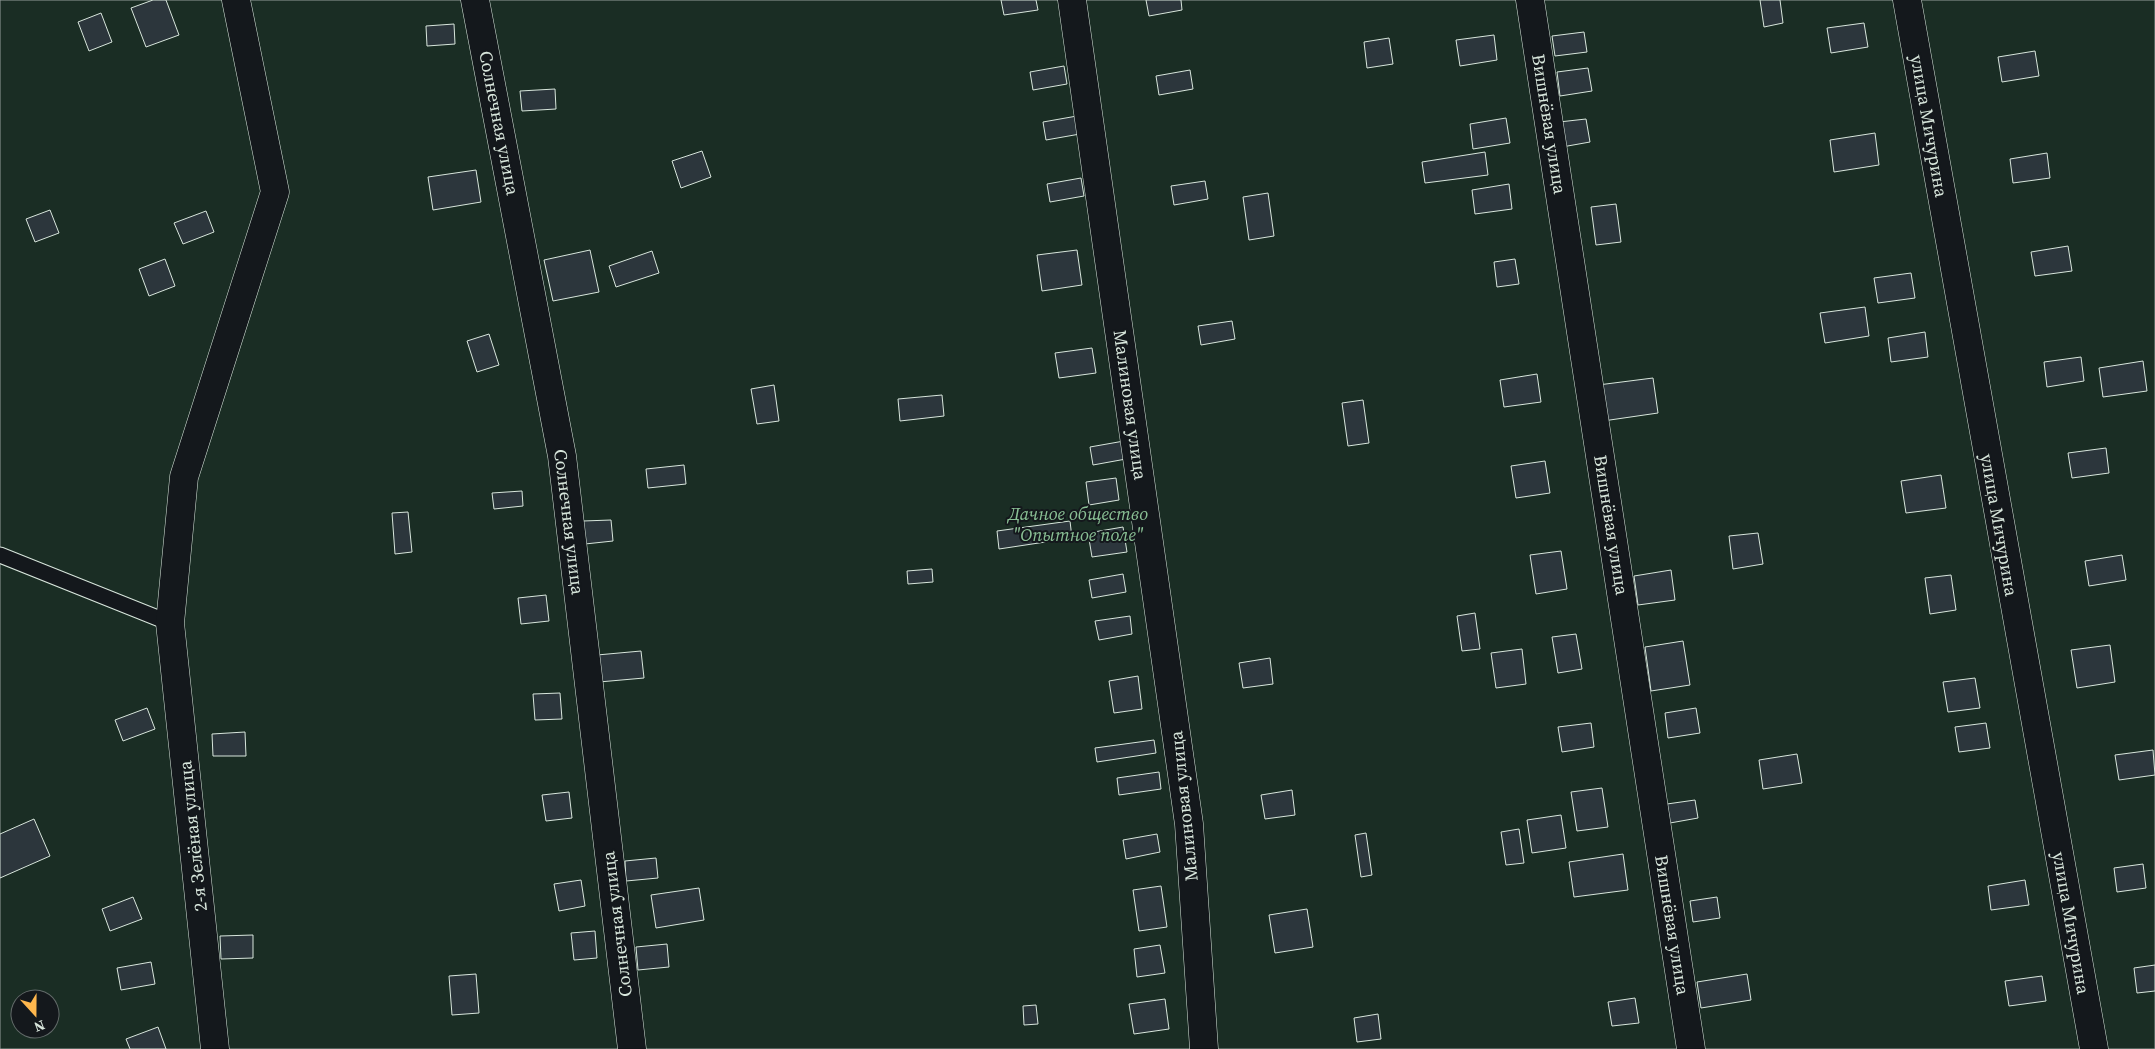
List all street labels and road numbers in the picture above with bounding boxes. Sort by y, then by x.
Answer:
street label: Солнечная улица [473,49,526,198]
street label: Вишнёвая улица [1526,52,1573,197]
street label: улица Мичурина [1905,53,1954,200]
street label: Малиновая улица [1108,328,1153,482]
street label: Солнечная улица [548,448,591,597]
street label: улица Мичурина [1975,452,2024,599]
street label: Вишнёвая улица [1588,453,1635,598]
street label: Малиновая улица [1163,729,1204,882]
street label: 2-я Зелёная улица [172,759,213,913]
street label: Солнечная улица [595,849,638,998]
street label: улица Мичурина [2047,850,2096,997]
street label: Вишнёвая улица [1649,853,1696,998]

